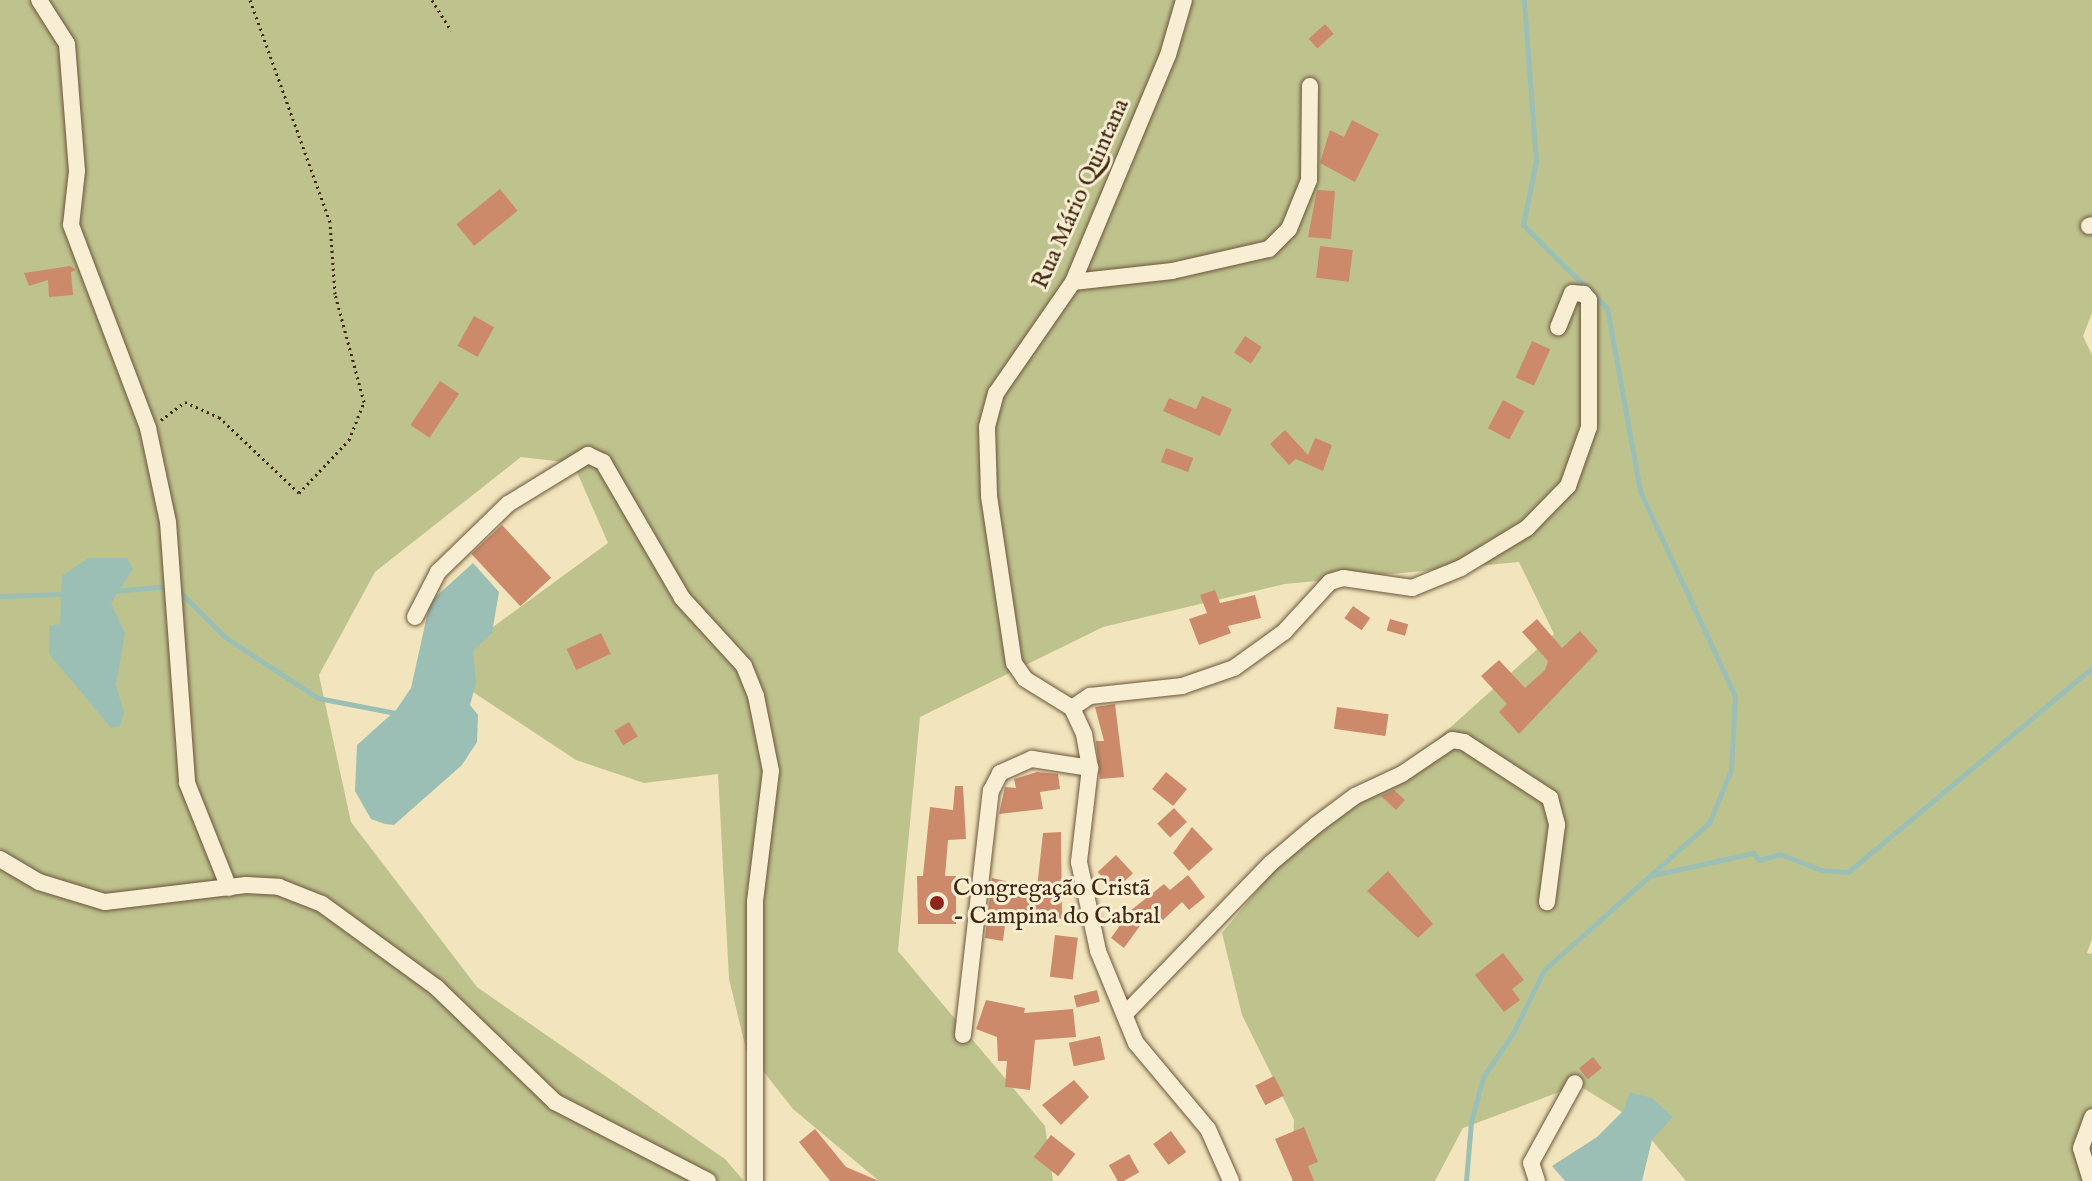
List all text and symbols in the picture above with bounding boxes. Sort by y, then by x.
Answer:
street label: Rua Mário Quintana [1026,94,1136,294]
place label: Congregação Cristã - Campina do Cabral [953,875,1160,931]
marker: Congregação Cristã - Campina do Cabral [928,894,946,912]

